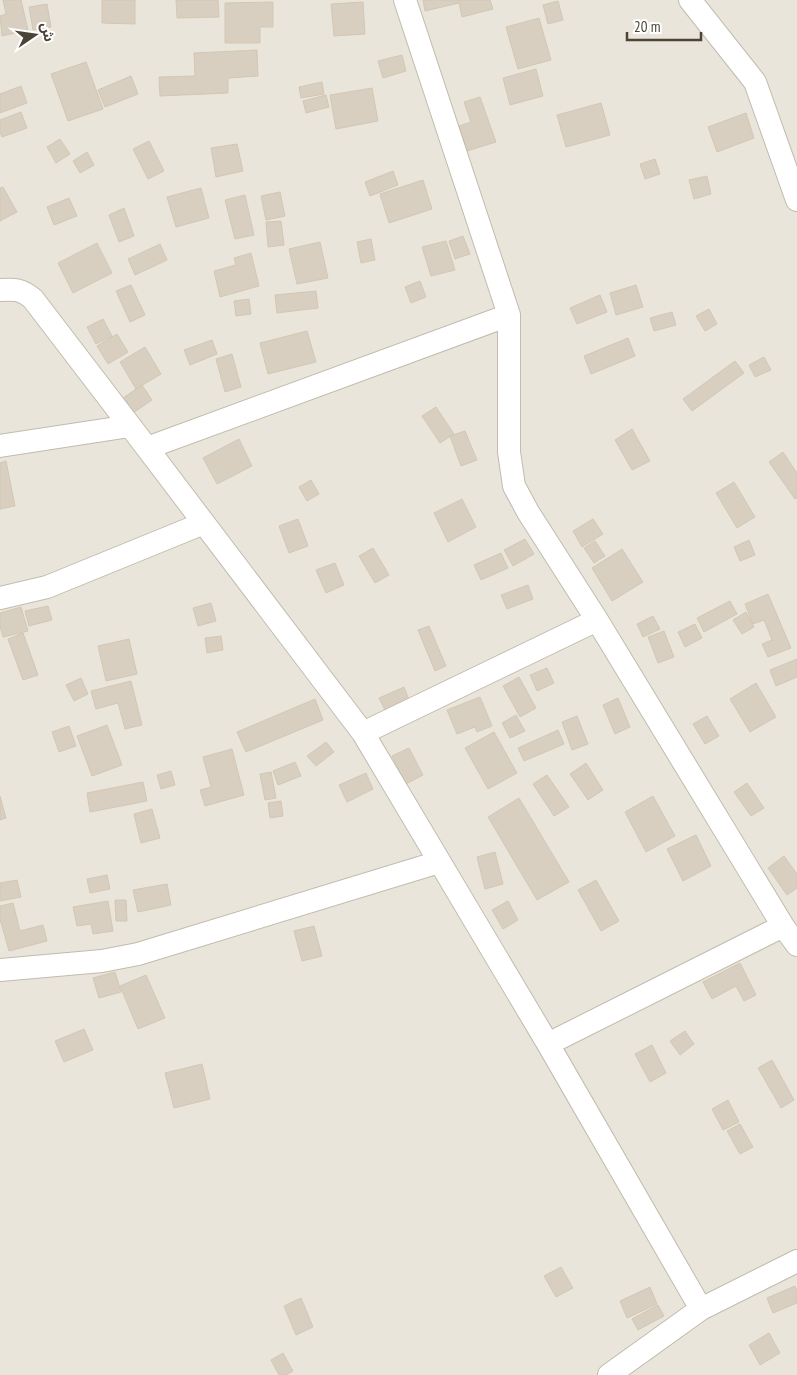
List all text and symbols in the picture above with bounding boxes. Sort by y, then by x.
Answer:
north arrow [10,10,60,60]
scale bar [627,10,701,42]
text: 20 m [634,17,660,36]
text: ش [37,21,59,43]

